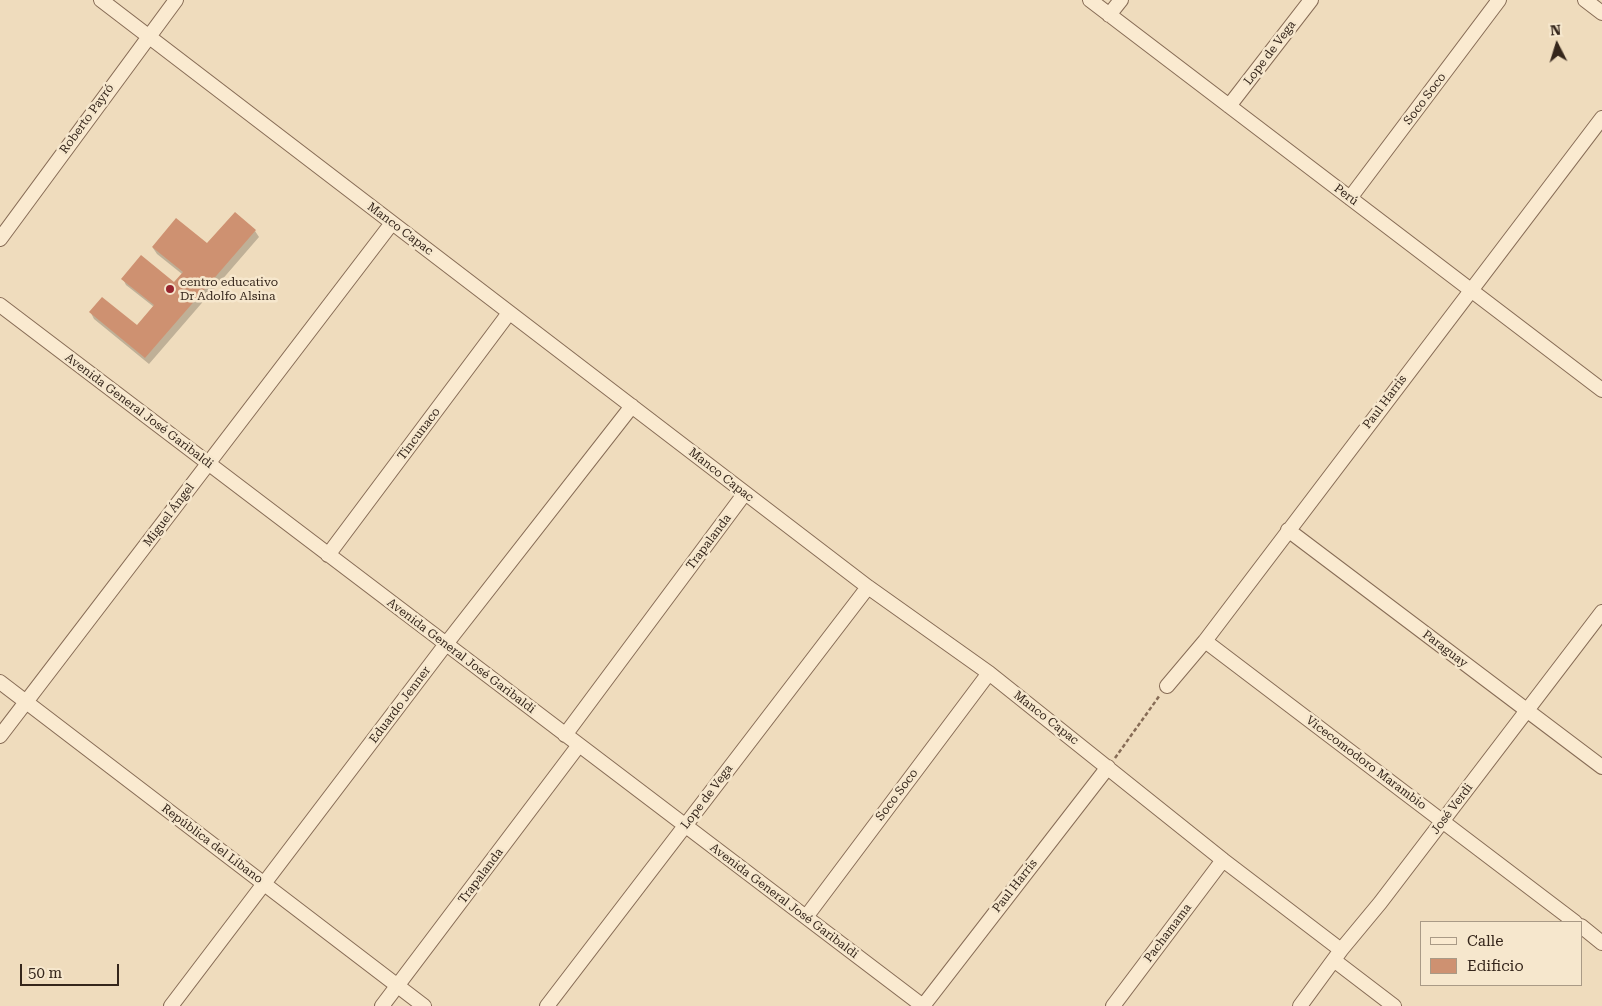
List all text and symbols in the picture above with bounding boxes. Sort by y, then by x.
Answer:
street label: Lope de Vega [1241,18,1299,88]
north arrow [1532,20,1582,70]
text: N [1550,22,1562,38]
street label: Soco Soco [1401,70,1449,128]
street label: Roberto Payró [57,81,117,157]
street label: Perú [1331,181,1361,209]
street label: Manco Capac [364,200,436,258]
place label: centro educativo Dr Adolfo Alsina [180,275,278,303]
marker: centro educativo Dr Adolfo Alsina [164,283,176,295]
street label: Avenida General José Garibaldi [62,350,216,472]
street label: Paul Harris [1360,372,1410,432]
street label: Tincunaco [395,405,443,463]
street label: Manco Capac [686,445,756,505]
street label: Miguel Ángel [141,480,197,550]
street label: Trapalanda [684,511,734,573]
street label: Avenida General José Garibaldi [384,595,538,717]
street label: Paraguay [1420,627,1470,671]
street label: Eduardo Jenner [366,664,434,746]
street label: Manco Capac [1011,688,1081,748]
street label: Vicecomodoro Marambio [1303,713,1429,813]
street label: Lope de Vega [678,762,736,832]
street label: Soco Soco [873,766,921,824]
street label: José Verdi [1428,781,1476,837]
street label: República del Líbano [159,801,265,887]
street label: Avenida General José Garibaldi [707,840,861,962]
street label: Trapalanda [456,845,506,907]
street label: Paul Harris [990,856,1040,916]
street label: Pachamama [1141,901,1195,965]
legend [1420,921,1582,986]
text: Calle [1467,932,1503,950]
scale bar [22,954,121,986]
text: Edificio [1467,957,1524,975]
text: 50 m [28,964,62,982]

